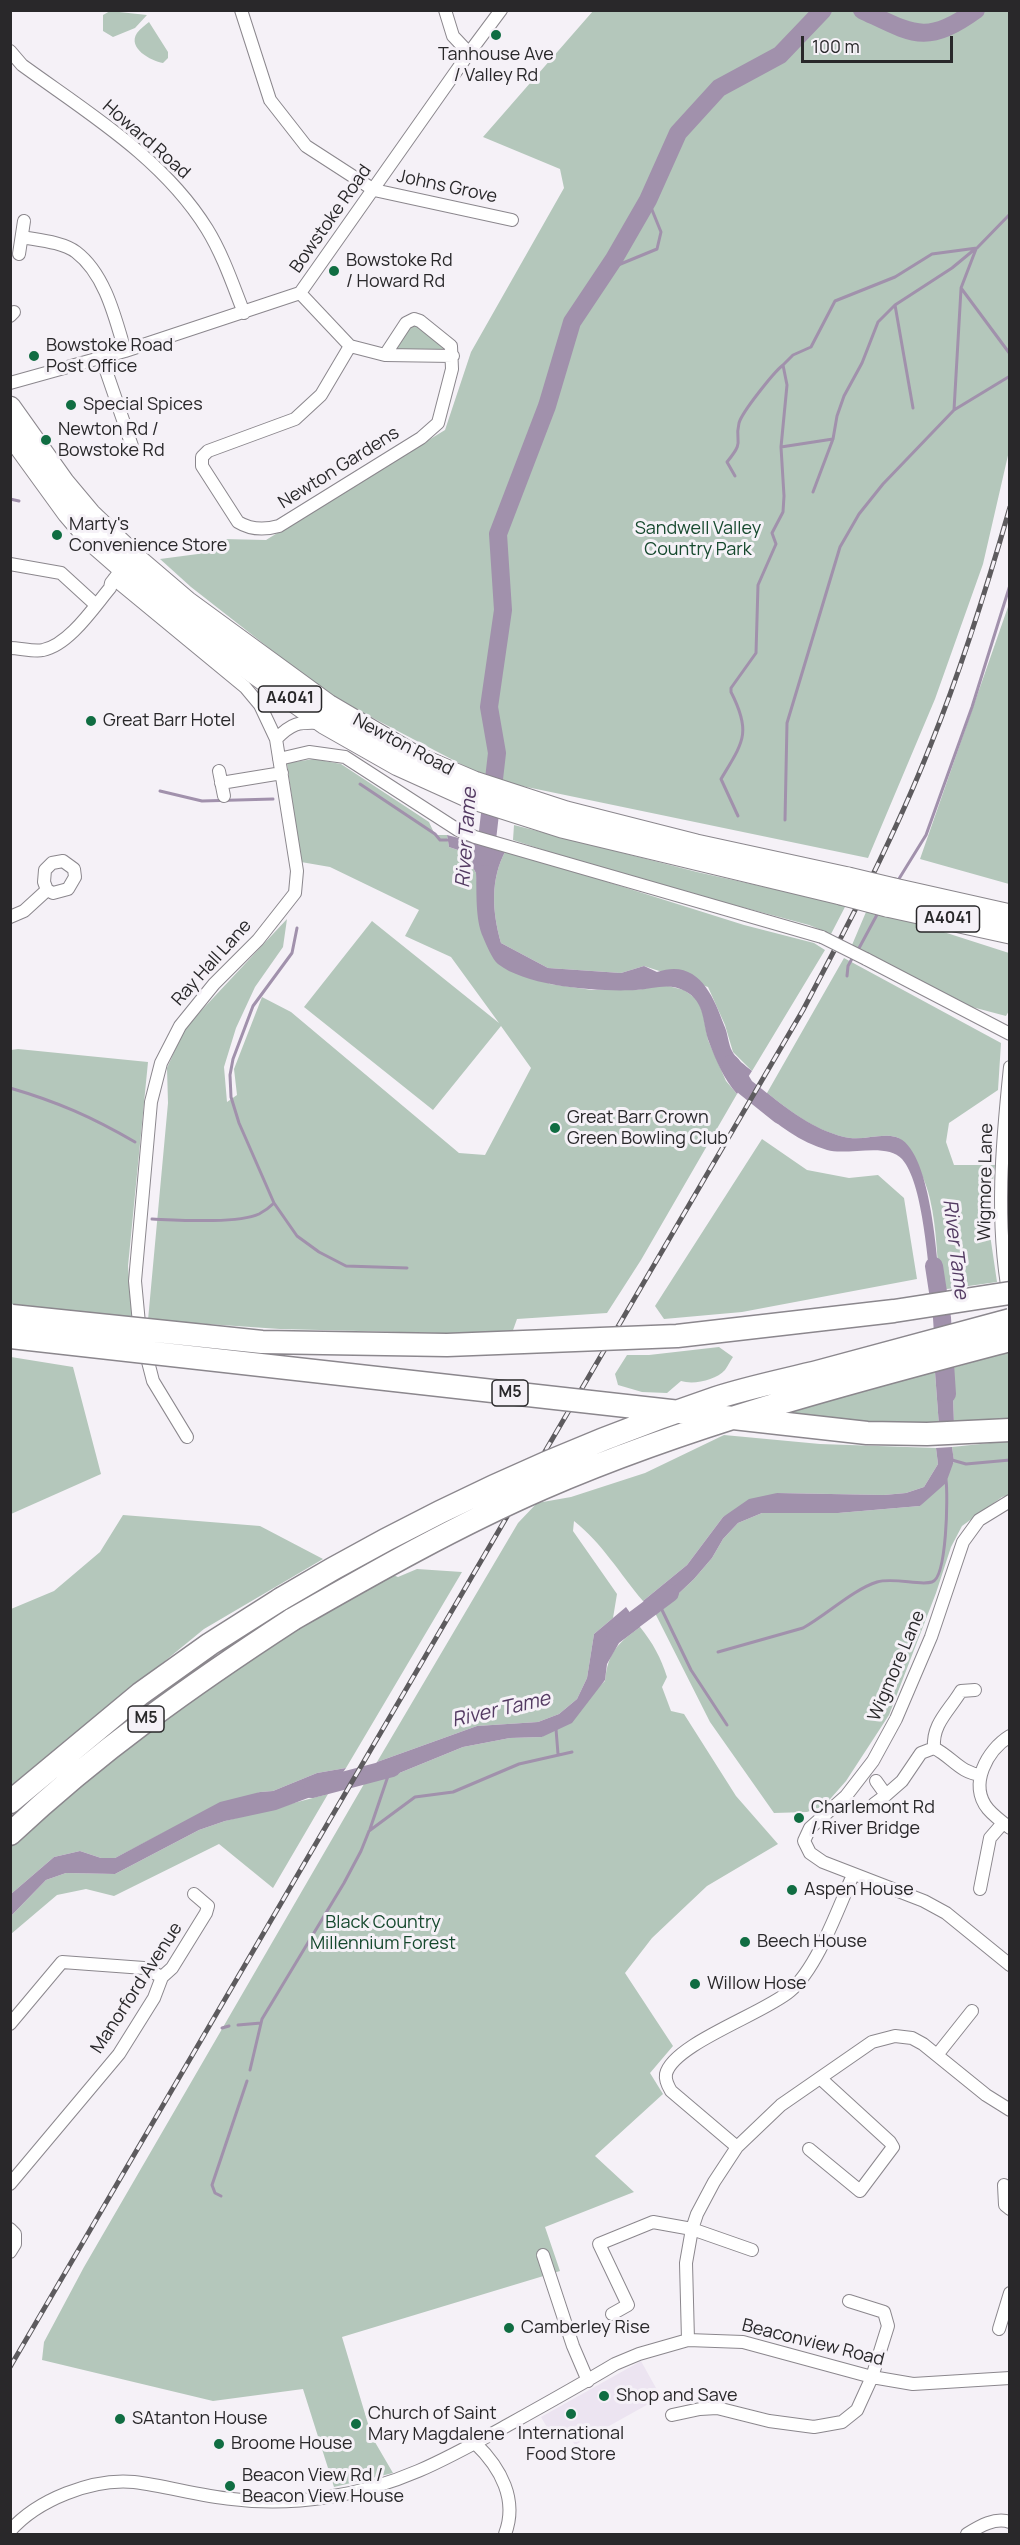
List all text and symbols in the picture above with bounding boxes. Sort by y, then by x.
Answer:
scale bar [804,24,956,62]
marker: Tanhouse Ave / Valley Rd [489,28,503,42]
text: 100 m [812,34,860,58]
place label: Tanhouse Ave / Valley Rd [438,44,554,86]
street label: Howard Road [98,96,194,184]
street label: Bowstoke Road [286,161,376,277]
street label: Johns Grove [395,166,499,208]
place label: Bowstoke Rd / Howard Rd [346,250,453,292]
marker: Bowstoke Rd / Howard Rd [327,264,341,278]
place label: Bowstoke Road Post Office [46,335,173,378]
marker: Bowstoke Road Post Office [27,349,41,363]
place label: Special Spices [83,394,203,416]
marker: Special Spices [64,398,78,412]
place label: Newton Rd / Bowstoke Rd [58,419,165,462]
street label: Newton Gardens [275,422,403,514]
marker: Newton Rd / Bowstoke Rd [39,433,53,447]
place label: Marty's Convenience Store [69,514,227,556]
park label: Sandwell Valley Country Park [635,518,761,560]
marker: Marty's Convenience Store [50,528,64,542]
road number: A4041 [258,686,322,712]
street label: Newton Road [349,709,457,781]
place label: Great Barr Hotel [103,710,235,732]
marker: Great Barr Hotel [84,714,98,728]
water label: River Tame [452,787,482,889]
road number: A4041 [916,906,980,932]
street label: Ray Hall Lane [168,915,256,1011]
place label: Great Barr Crown Green Bowling Club [567,1107,728,1150]
marker: Great Barr Crown Green Bowling Club [548,1121,562,1135]
street label: Wigmore Lane [974,1123,998,1241]
water label: River Tame [937,1198,973,1300]
road number: M5 [492,1380,528,1406]
street label: Wigmore Lane [864,1607,930,1725]
water label: River Tame [450,1687,552,1733]
road number: M5 [128,1706,164,1732]
place label: Charlemont Rd / River Bridge [811,1797,935,1840]
marker: Charlemont Rd / River Bridge [792,1811,806,1825]
place label: Aspen House [804,1879,914,1901]
marker: Aspen House [785,1883,799,1897]
park label: Black Country Millennium Forest [310,1912,456,1954]
street label: Manorford Avenue [87,1918,187,2058]
place label: Beech House [757,1931,867,1953]
marker: Beech House [738,1935,752,1949]
place label: Willow Hose [707,1973,807,1995]
marker: Willow Hose [688,1977,702,1991]
street label: Beaconview Road [740,2315,886,2371]
place label: Camberley Rise [521,2317,650,2339]
marker: Camberley Rise [502,2321,516,2335]
place label: Shop and Save [616,2385,738,2407]
marker: Shop and Save [597,2389,611,2403]
place label: Church of Saint Mary Magdalene [368,2403,505,2446]
marker: International Food Store [564,2407,578,2421]
place label: SAtanton House [132,2408,267,2430]
marker: SAtanton House [113,2412,127,2426]
marker: Church of Saint Mary Magdalene [349,2417,363,2431]
place label: International Food Store [518,2423,624,2466]
place label: Broome House [231,2433,353,2455]
marker: Broome House [212,2437,226,2451]
place label: Beacon View Rd / Beacon View House [242,2465,404,2508]
marker: Beacon View Rd / Beacon View House [223,2479,237,2493]

